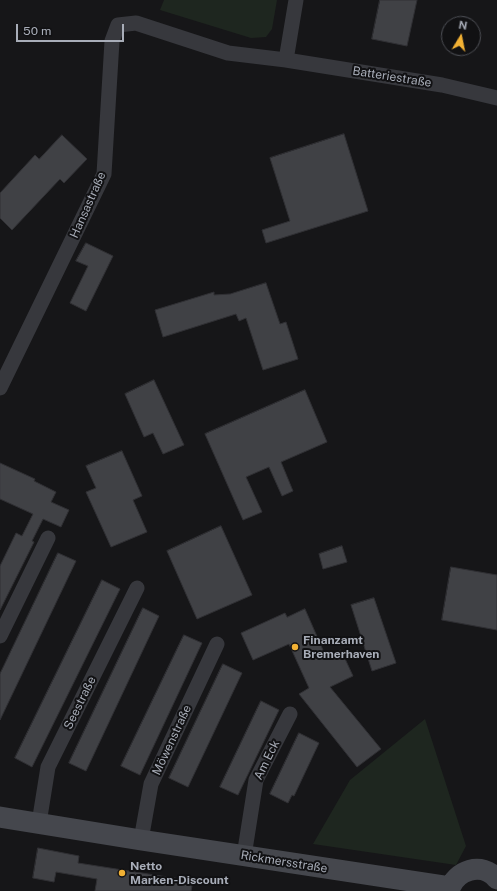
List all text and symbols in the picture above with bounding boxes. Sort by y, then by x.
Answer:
scale bar [18,16,126,42]
north arrow [441,16,481,56]
text: N [458,19,468,32]
text: 50 m [23,24,51,38]
street label: Batteriestraße [351,64,433,90]
street label: Hansastraße [67,170,109,240]
place label: Finanzamt Bremerhaven [303,633,379,661]
marker: Finanzamt Bremerhaven [290,642,300,652]
street label: Seestraße [61,674,99,732]
street label: Möwenstraße [149,703,195,777]
street label: Am Eck [251,738,283,782]
street label: Rickmersstraße [240,848,328,876]
place label: Netto Marken-Discount [130,859,229,887]
marker: Netto Marken-Discount [117,868,127,878]

